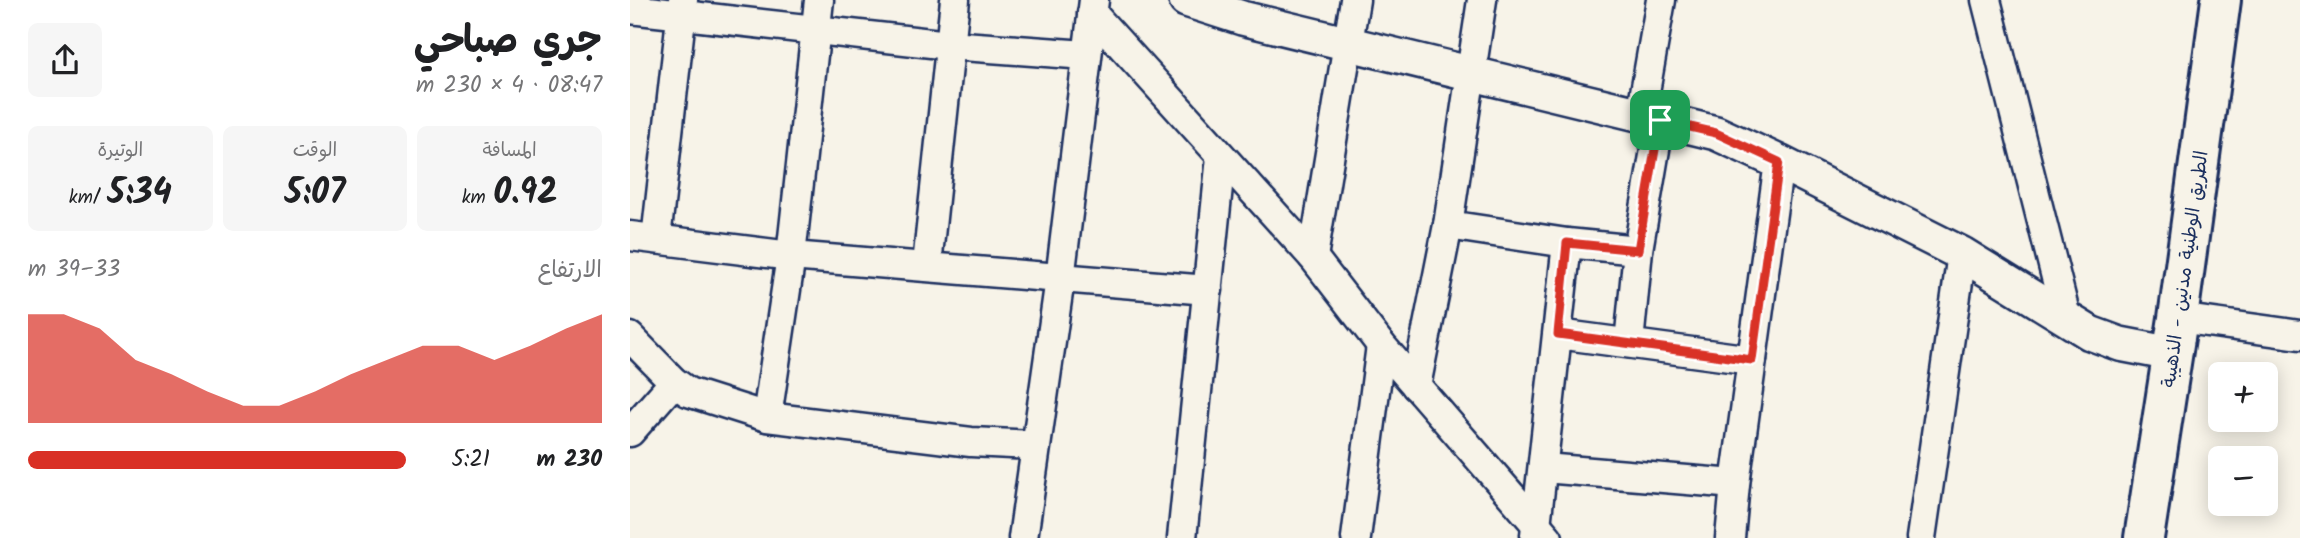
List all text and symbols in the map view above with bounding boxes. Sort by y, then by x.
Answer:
text: جري صباحي [414,12,602,72]
button: share [28,23,102,97]
text: 08:47 · 4 × 230 m [416,68,602,104]
pin [1630,90,1690,150]
icon: arrive [1641,101,1679,139]
text: الوتيرة [97,136,143,166]
text: الوقت [293,136,337,166]
text: المسافة [483,136,537,166]
street label: الطريق الوطنية مدنين - الذهيبة [2154,149,2217,390]
text: 5:34 [107,166,172,222]
text: 5:07 [285,166,345,222]
text: 0.92 [493,166,558,222]
text: /km [69,183,107,213]
text: km [462,183,493,213]
text: 33–39 m [28,252,120,288]
text: الارتفاع [538,253,602,289]
map controls [2208,362,2278,516]
button: + [2208,362,2278,432]
text: 5:21 [451,442,490,478]
text: 230 m [537,442,602,478]
button: − [2208,446,2278,516]

